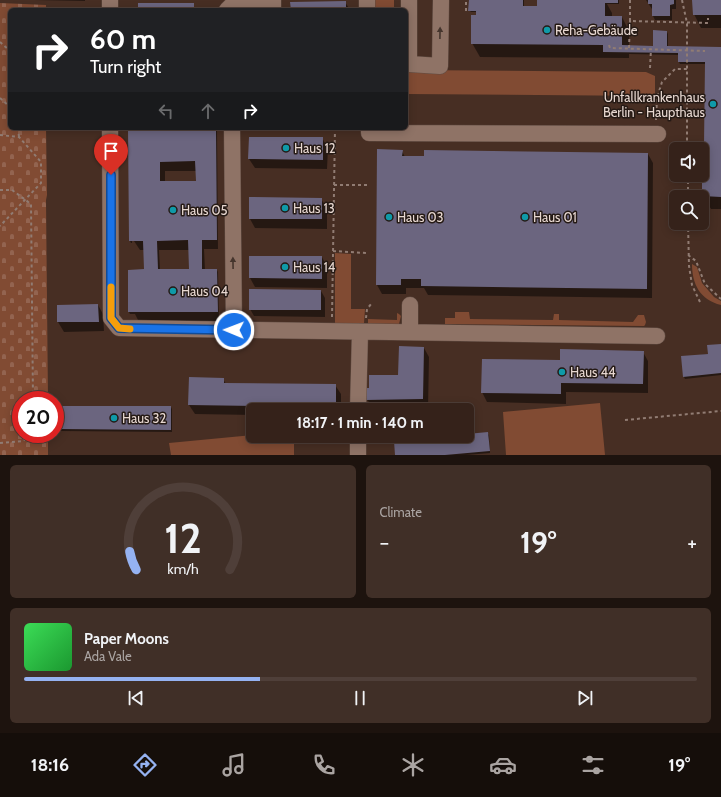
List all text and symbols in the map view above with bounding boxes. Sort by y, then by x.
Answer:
text: 60 m [90,22,156,56]
place label: Reha-Gebäude [555,22,638,38]
icon: right [24,24,76,76]
marker: Reha-Gebäude [542,25,552,35]
one-way arrow [437,26,443,39]
text: Turn right [90,56,161,78]
place label: Unfallkrankenhaus Berlin - Haupthaus [603,89,706,120]
marker: Unfallkrankenhaus Berlin - Haupthaus [708,99,718,109]
icon: left [155,100,177,122]
icon: ahead [197,100,219,122]
icon: right [239,100,261,122]
pin [94,134,128,175]
icon: arrive [100,140,122,162]
place label: Haus 12 [294,140,336,156]
map controls [669,142,709,230]
button: sound [669,142,709,182]
marker: Haus 12 [281,143,291,153]
button: search [669,190,709,230]
place label: Haus 13 [293,200,335,216]
place label: Haus 05 [181,202,228,218]
marker: Haus 13 [280,203,290,213]
marker: Haus 05 [168,205,178,215]
place label: Haus 03 [397,209,444,225]
place label: Haus 01 [533,209,577,225]
marker: Haus 03 [384,212,394,222]
marker: Haus 01 [520,212,530,222]
one-way arrow [230,256,236,269]
place label: Haus 14 [293,259,336,275]
marker: Haus 14 [280,262,290,272]
place label: Haus 04 [181,283,228,299]
marker: Haus 04 [168,286,178,296]
position arrow [213,309,255,351]
place label: Haus 44 [570,364,616,380]
marker: Haus 44 [557,367,567,377]
speed limit sign: 20 [12,391,64,443]
place label: Haus 32 [122,410,166,426]
marker: Haus 32 [109,413,119,423]
text: 18:17 · 1 min · 140 m [296,414,424,432]
text: Climate [380,504,422,520]
text: 12 [164,512,201,562]
text: 19° [520,524,557,561]
text: − [380,529,389,556]
text: + [687,529,697,556]
text: km/h [167,559,198,577]
text: Paper Moons [84,630,169,648]
text: Ada Vale [84,648,132,664]
icon: previous [125,687,147,709]
icon: pause [349,687,371,709]
icon: next [574,687,596,709]
icon: directions [131,751,159,779]
icon: music [220,751,248,779]
icon: phone [310,751,338,779]
icon: climate [399,751,427,779]
icon: car [489,751,517,779]
icon: filters [579,751,607,779]
text: 18:16 [31,754,69,776]
text: 19° [668,754,690,776]

